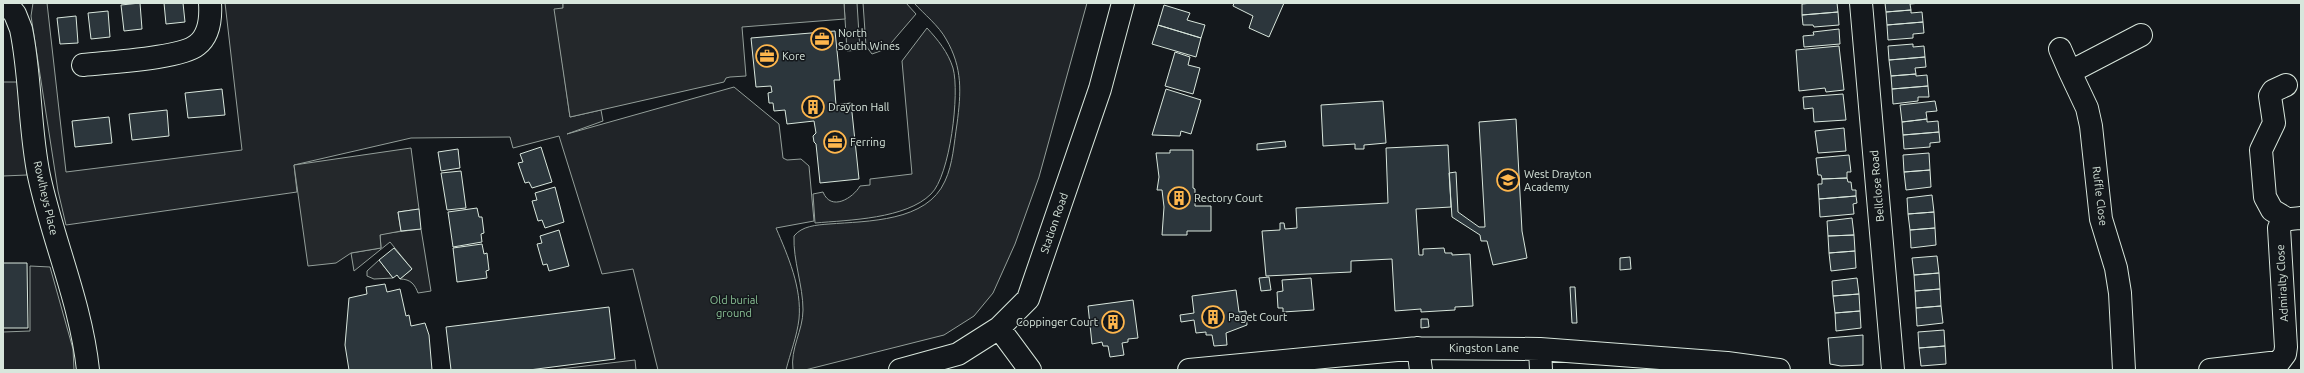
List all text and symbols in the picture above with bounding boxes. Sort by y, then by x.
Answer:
office icon: North South Wines [809,26,835,52]
place label: North South Wines [838,27,900,52]
office icon: Kore [754,43,780,69]
place label: Kore [782,50,805,62]
building icon: Drayton Hall [800,94,826,120]
place label: Drayton Hall [828,101,890,113]
office icon: Ferring [822,129,848,155]
place label: Ferring [850,136,885,148]
street label: Bellclose Road [1868,150,1886,222]
street label: Rowlheys Place [32,160,60,236]
street label: Ruffle Close [2090,166,2110,226]
school or university icon: West Drayton Academy [1495,167,1521,193]
place label: West Drayton Academy [1524,168,1592,193]
building icon: Rectory Court [1166,185,1192,211]
street label: Station Road [1038,191,1070,255]
place label: Rectory Court [1194,192,1264,204]
street label: Admiralty Close [2274,244,2290,322]
park label: Old burial ground [710,294,758,319]
building icon: Paget Court [1200,304,1226,330]
building icon: Coppinger Court [1100,309,1126,335]
place label: Paget Court [1228,311,1288,323]
place label: Coppinger Court [1016,316,1099,328]
street label: Kingston Lane [1449,342,1519,354]

